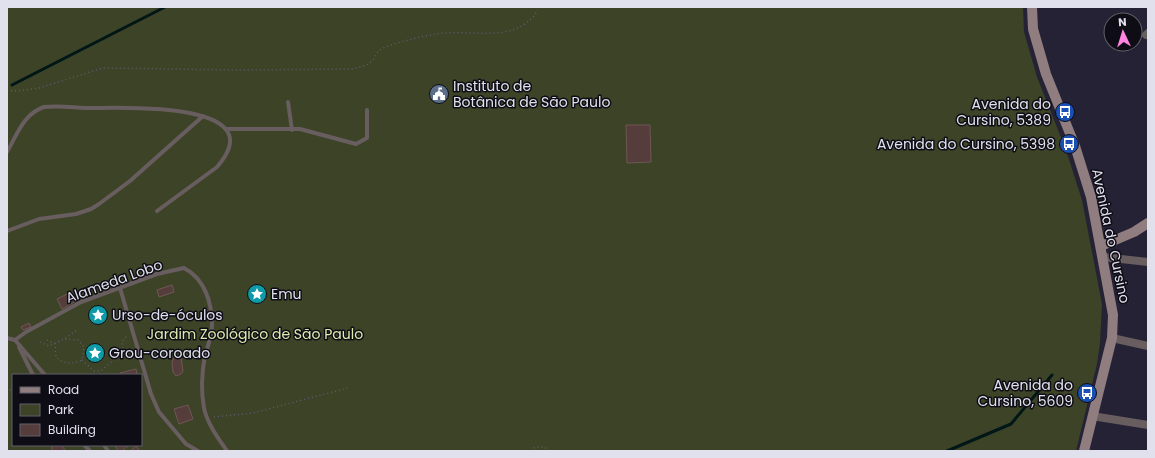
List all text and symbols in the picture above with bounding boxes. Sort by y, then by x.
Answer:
north arrow [1103,12,1143,52]
text: N [1118,14,1127,30]
place label: Instituto de Botânica de São Paulo [453,76,610,112]
public building icon: Instituto de Botânica de São Paulo [428,83,450,105]
place label: Avenida do Cursino, 5389 [956,94,1051,130]
bus stop icon: Avenida do Cursino, 5389 [1054,101,1076,123]
bus stop icon: Avenida do Cursino, 5398 [1058,133,1080,155]
place label: Avenida do Cursino, 5398 [877,134,1055,154]
street label: Avenida do Cursino [1087,167,1135,305]
street label: Alameda Lobo [63,254,165,308]
place icon: Emu [246,283,268,305]
place label: Emu [271,284,302,304]
place icon: Urso-de-óculos [87,304,109,326]
place label: Urso-de-óculos [112,305,223,325]
park label: Jardim Zoológico de São Paulo [147,324,363,344]
place icon: Grou-coroado [84,342,106,364]
place label: Grou-coroado [109,343,210,363]
legend [12,374,142,446]
place label: Avenida do Cursino, 5609 [978,375,1073,411]
text: Road [48,381,79,398]
bus stop icon: Avenida do Cursino, 5609 [1076,382,1098,404]
text: Park [48,401,75,418]
text: Building [48,421,96,438]

